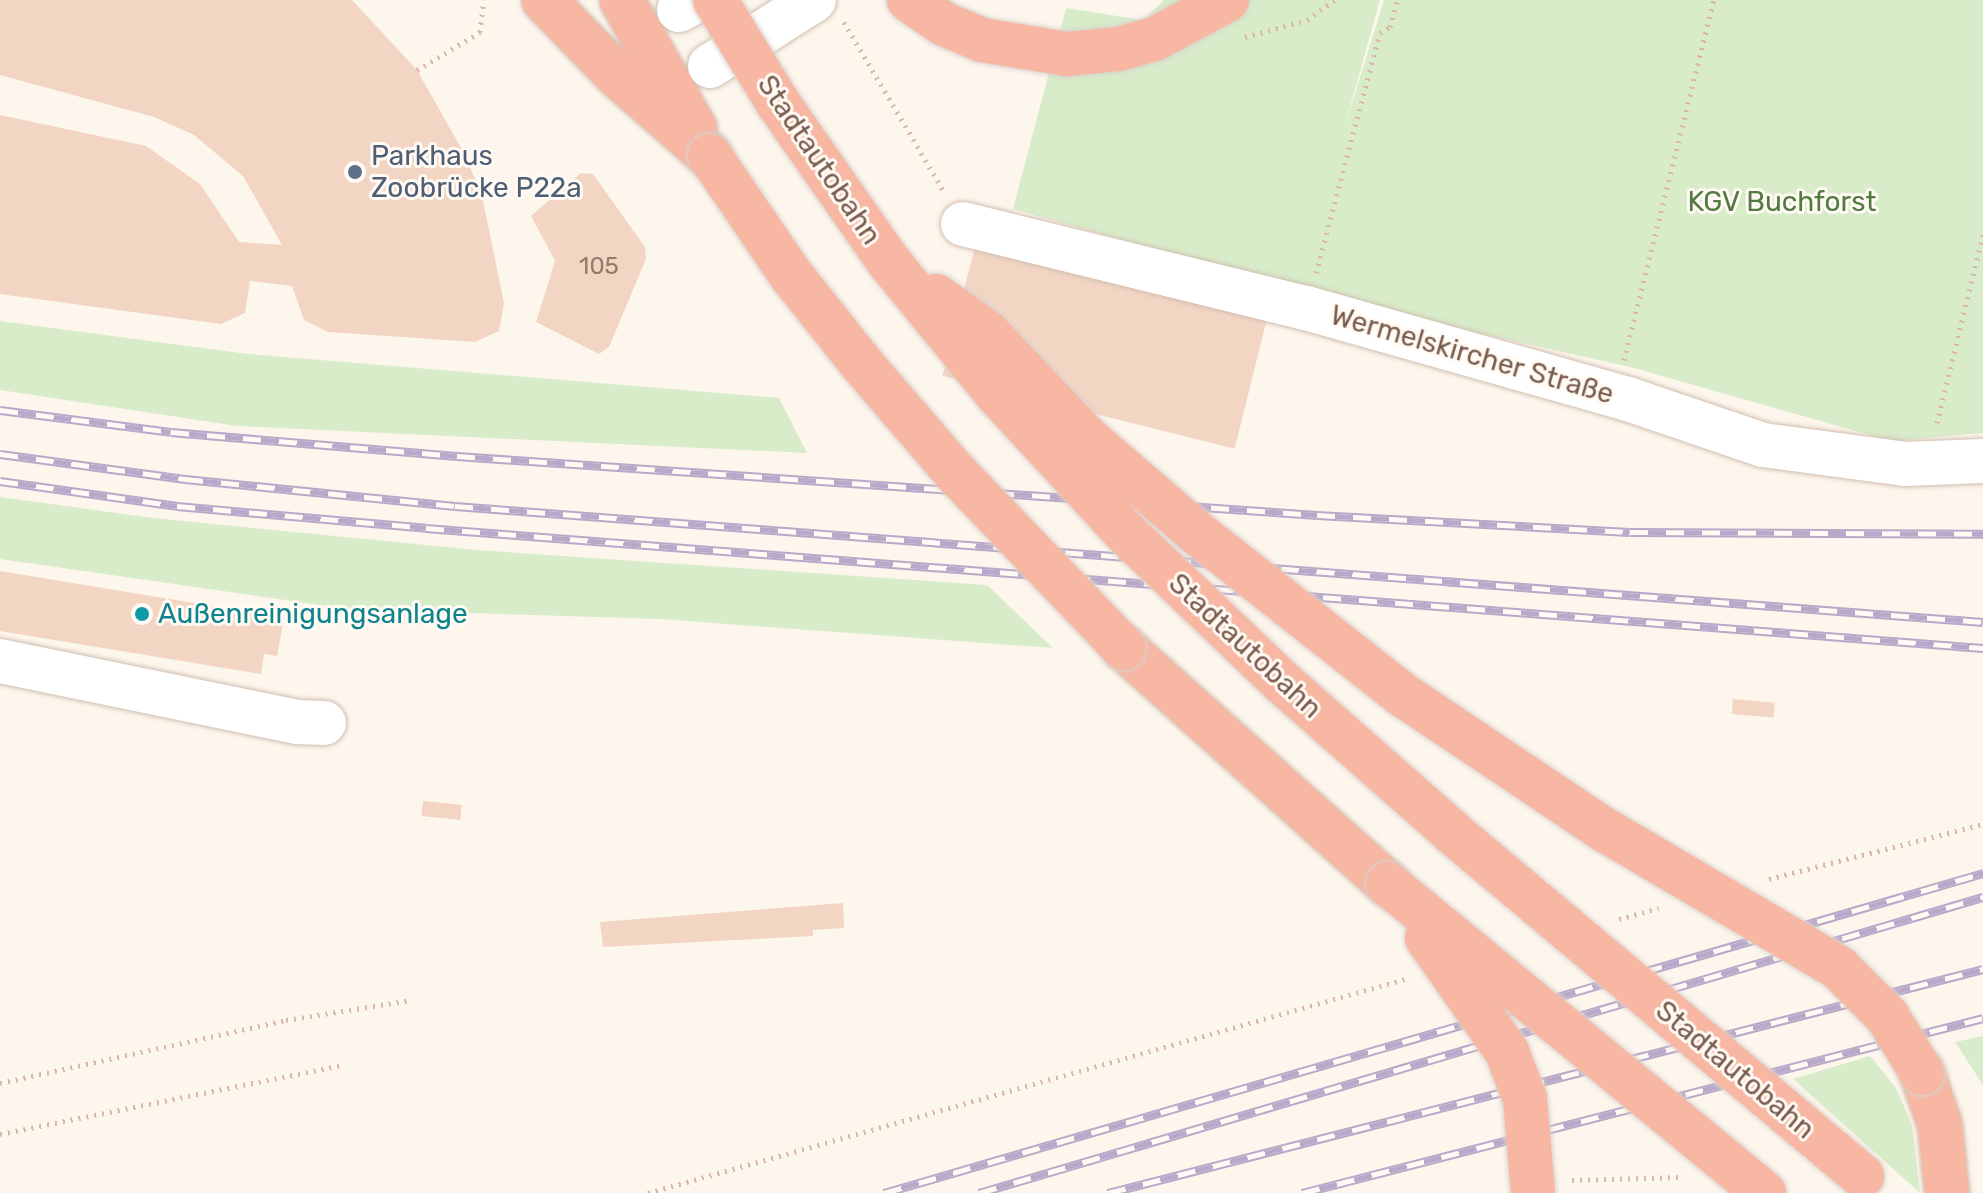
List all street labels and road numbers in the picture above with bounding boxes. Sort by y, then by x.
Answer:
street label: Stadtautobahn [750,69,888,251]
street label: Wermelskircher Straße [1326,298,1618,412]
street label: Stadtautobahn [1162,567,1328,725]
street label: Stadtautobahn [1649,994,1821,1146]

